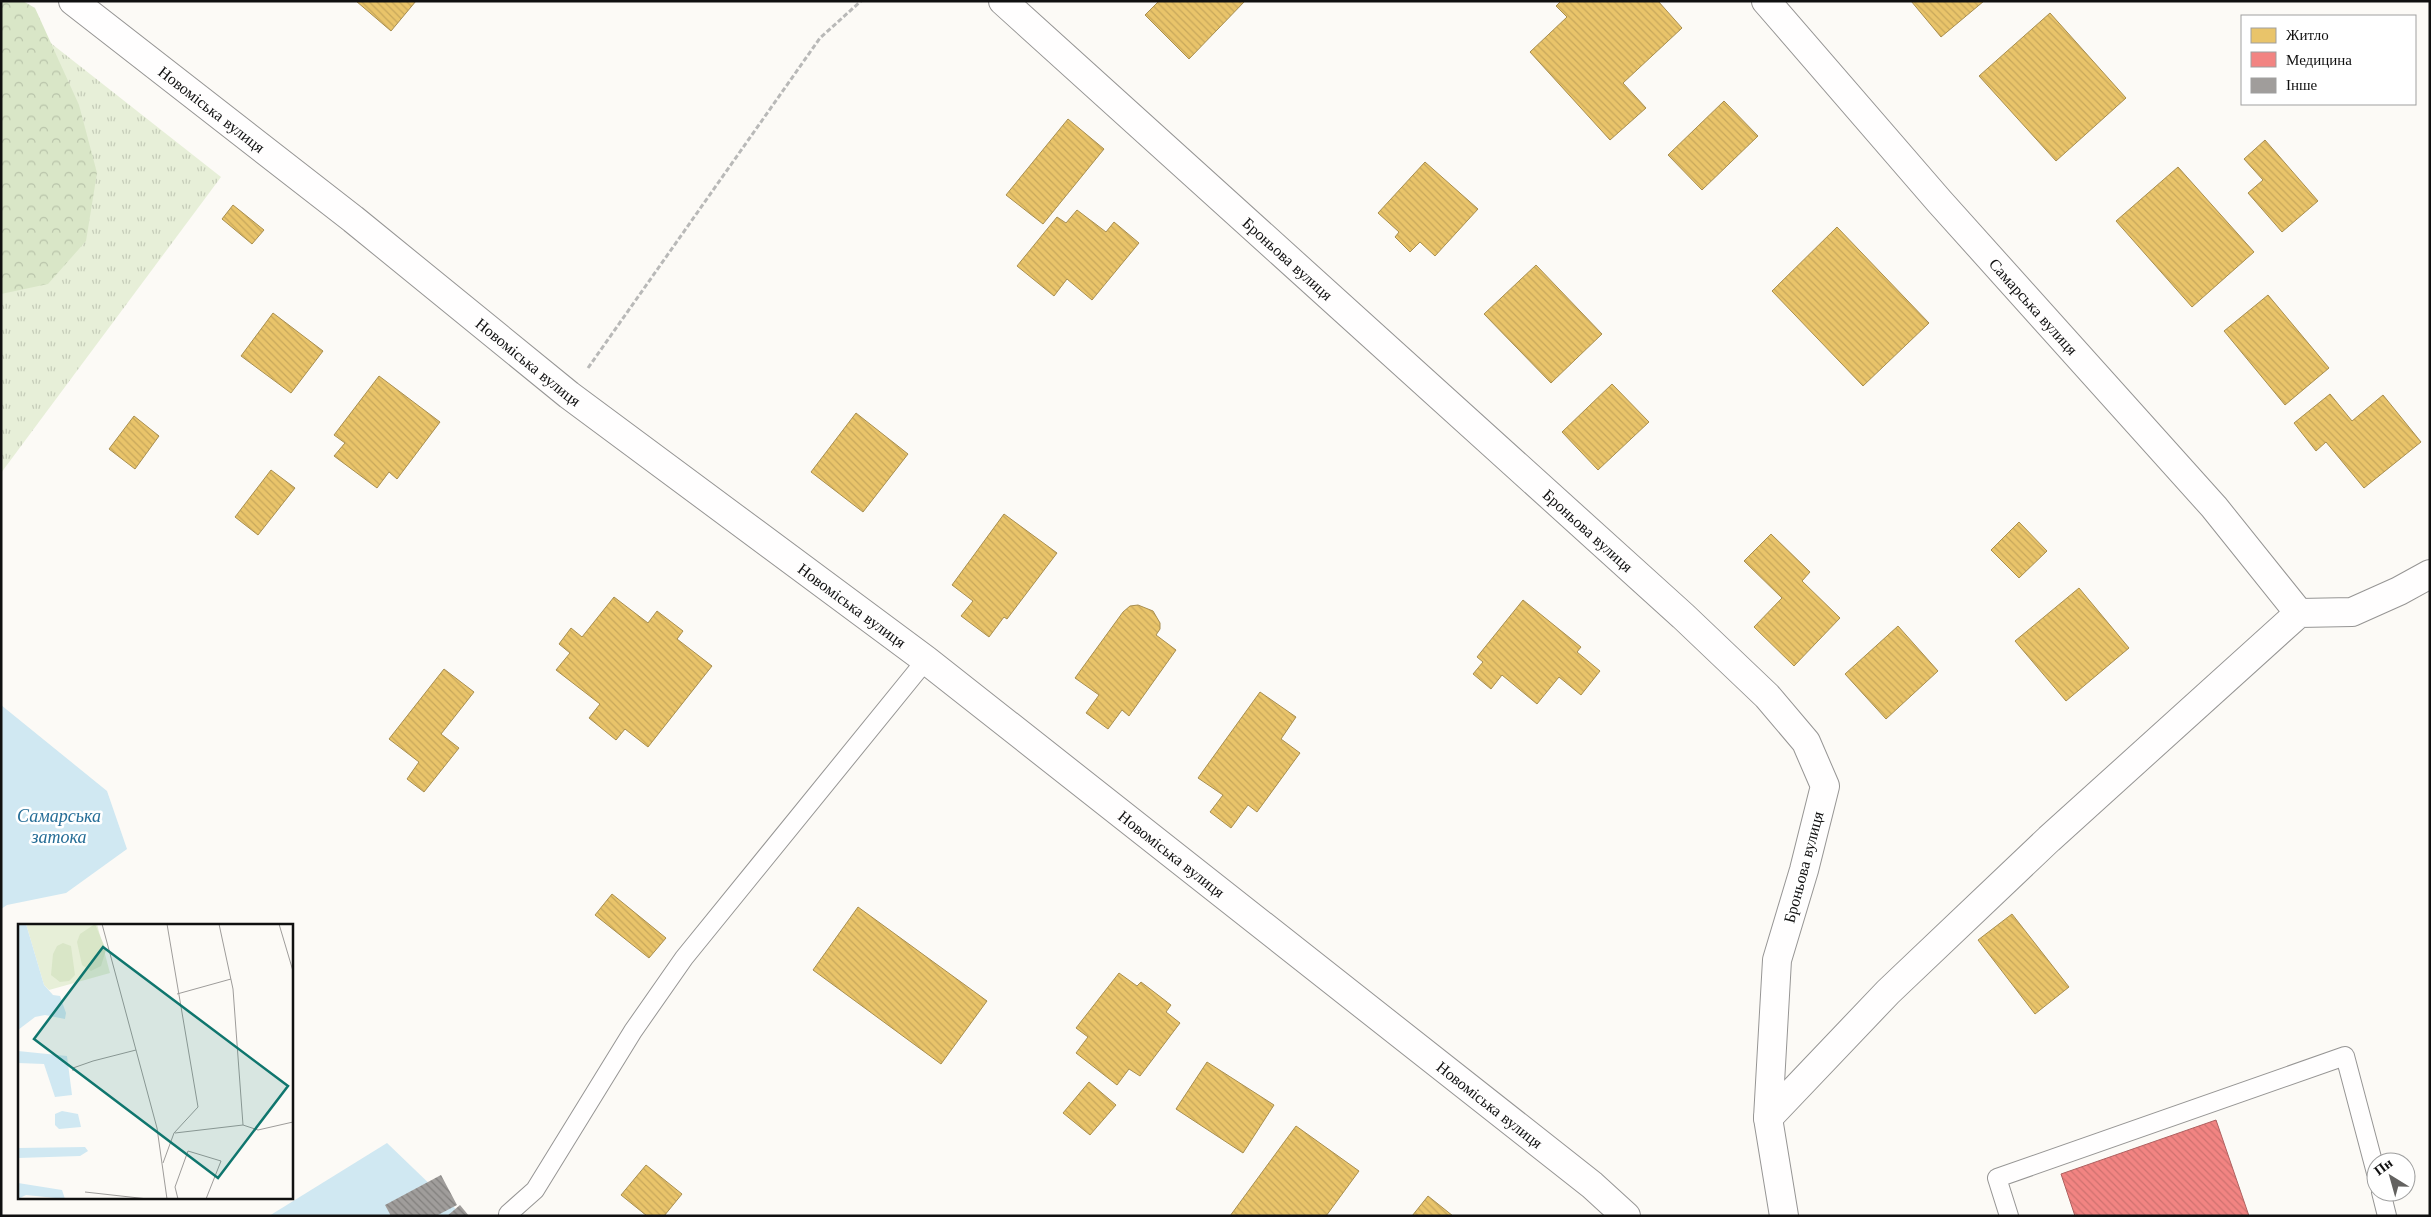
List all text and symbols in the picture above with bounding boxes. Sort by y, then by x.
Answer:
legend [2241,15,2416,105]
text: Житло [2286,25,2329,44]
text: Медицина [2286,50,2352,69]
street label: Новоміська вулиця [155,61,270,157]
text: Інше [2286,75,2318,94]
street label: Броньова вулиця [1238,213,1338,305]
street label: Самарська вулиця [1985,254,2083,359]
street label: Новоміська вулиця [472,313,585,411]
street label: Броньова вулиця [1539,484,1638,577]
street label: Новоміська вулиця [794,558,911,652]
water label: Самарська затока [17,805,101,848]
street label: Новоміська вулиця [1115,806,1229,902]
street label: Броньова вулиця [1778,808,1828,925]
inset map [18,924,292,1200]
street label: Новоміська вулиця [1433,1056,1547,1153]
north arrow [2366,1152,2416,1202]
text: Пн [2370,1154,2396,1180]

